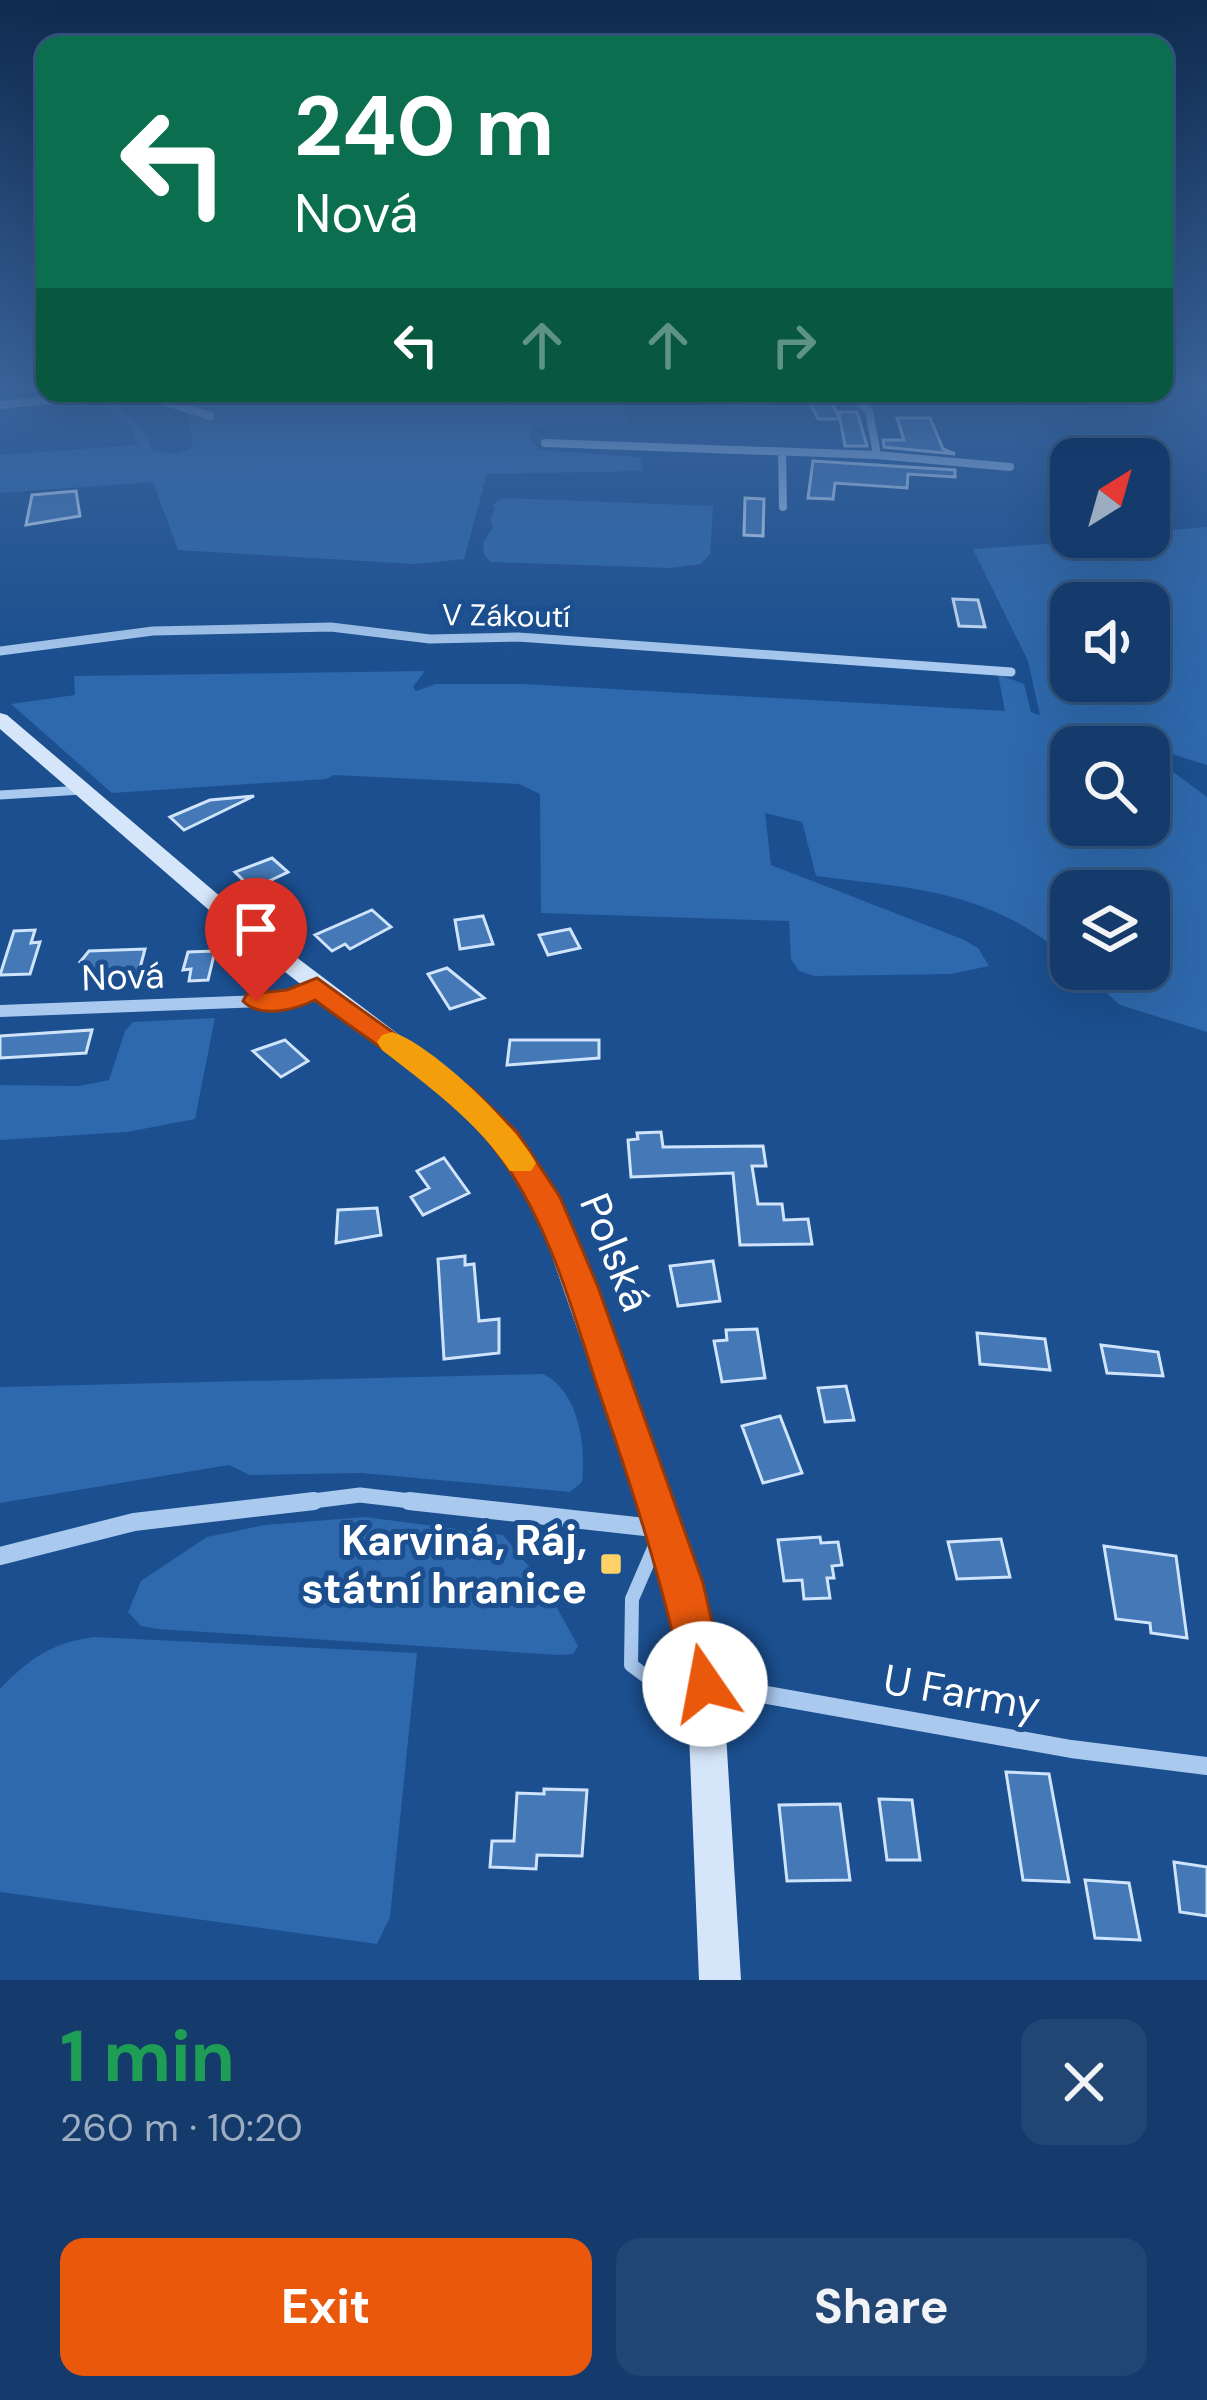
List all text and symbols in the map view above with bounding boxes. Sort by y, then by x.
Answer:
text: 240 m [294,72,554,181]
icon: left [96,84,252,240]
text: Nová [294,178,418,249]
icon: left [383,312,449,378]
icon: ahead [509,312,575,378]
icon: ahead [635,312,701,378]
icon: right [761,312,827,378]
north arrow [1050,438,1170,558]
map controls [1050,438,1170,990]
button: sound [1050,582,1170,702]
street label: V Zákoutí [442,595,571,636]
button: search [1050,726,1170,846]
button: layers [1050,870,1170,990]
pin [205,878,307,1001]
icon: arrive [223,896,289,962]
street label: Nová [81,952,165,1001]
street label: Polská [567,1185,664,1319]
place label: Karviná, Ráj, státní hranice [302,1513,587,1616]
marker: Karviná, Ráj, státní hranice [598,1551,624,1577]
position arrow [642,1621,768,1747]
street label: U Farmy [879,1652,1045,1733]
text: 1 min [60,2010,235,2103]
button: close [1021,2019,1147,2145]
text: 260 m · 10:20 [60,2102,303,2153]
button: Exit [60,2238,592,2376]
button: Share [616,2238,1147,2376]

